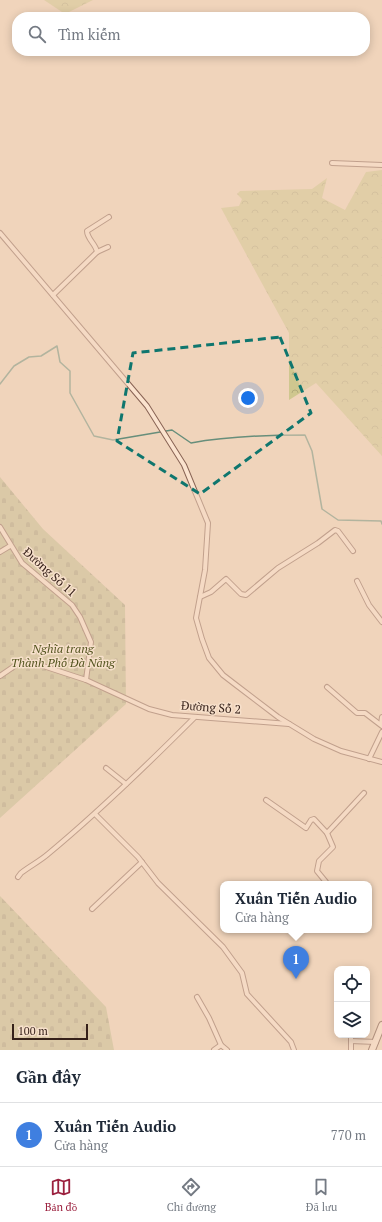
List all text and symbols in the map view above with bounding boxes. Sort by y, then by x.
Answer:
search box [12,12,370,56]
icon: search [26,23,48,45]
text: Tìm kiếm [58,24,121,44]
your location [238,388,258,408]
street label: Đường Số 11 [20,544,80,600]
park label: Nghĩa trang Thành Phố Đà Nẵng [11,641,116,670]
street label: Đường Số 2 [180,697,242,717]
popup [220,881,372,933]
text: Xuân Tiến Audio [235,888,357,908]
text: Cửa hàng [235,908,289,926]
pin: 1 [283,946,309,979]
map controls [334,966,370,1038]
button: locate [334,966,370,1002]
button: layers [334,1002,370,1038]
scale bar [12,1022,88,1041]
text: 100 m [18,1024,48,1038]
text: Gần đây [16,1065,81,1088]
text: Xuân Tiến Audio [54,1116,176,1136]
text: 1 [25,1126,33,1144]
text: 770 m [331,1126,366,1144]
text: Cửa hàng [54,1136,108,1154]
tab: Bản đồ [45,1176,77,1214]
tab: Chỉ đường [167,1176,216,1214]
tab: Đã lưu [306,1176,337,1214]

